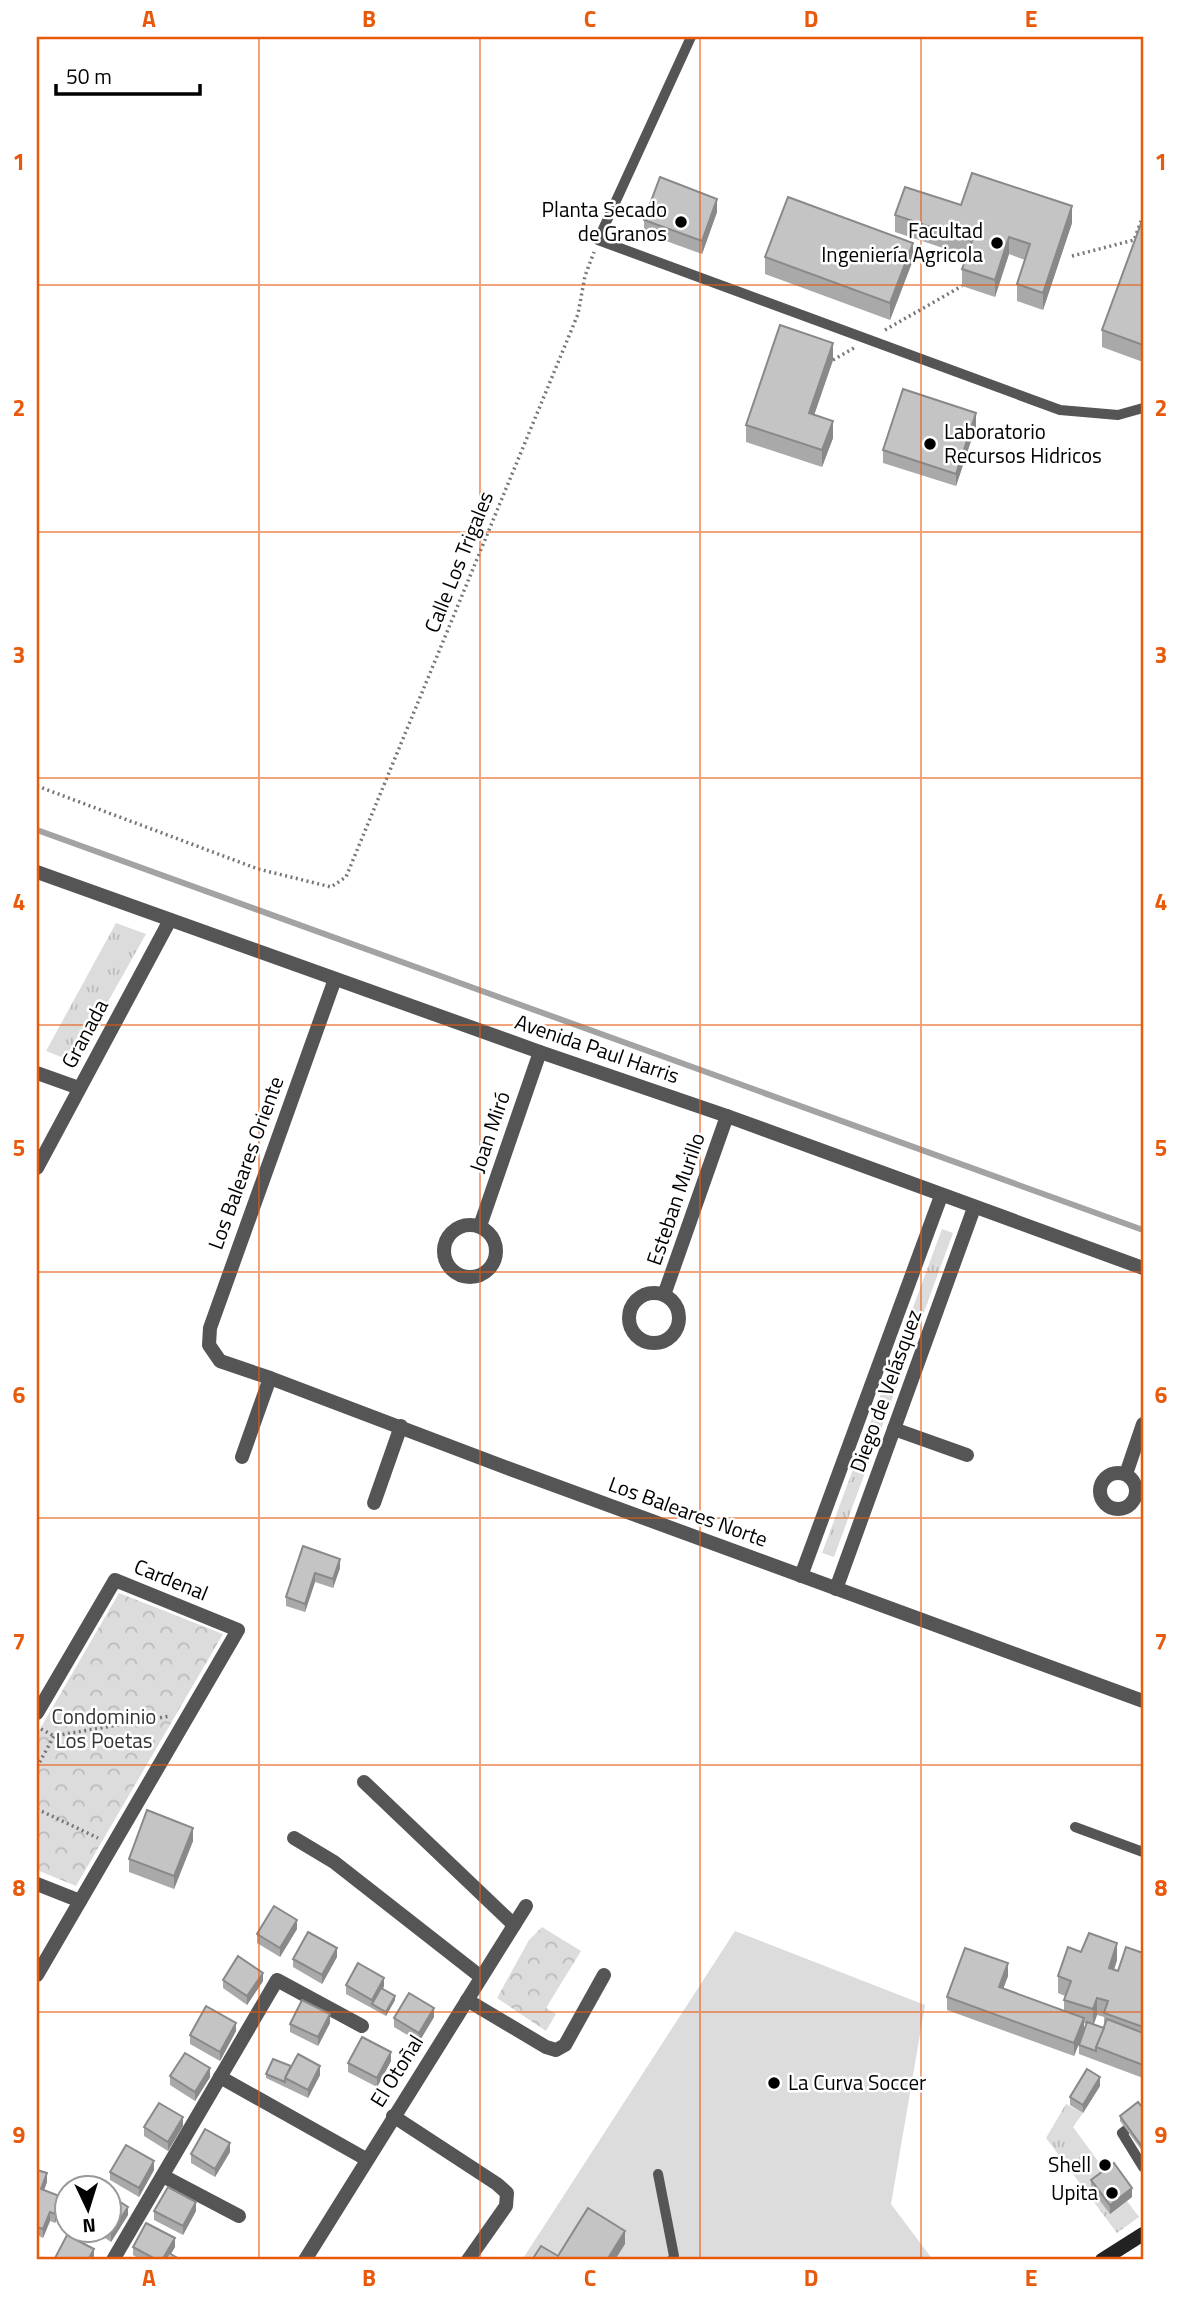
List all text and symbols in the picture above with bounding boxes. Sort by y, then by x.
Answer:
text: A [142,1,156,36]
text: B [362,1,376,36]
text: C [584,1,596,36]
text: D [804,1,818,36]
text: E [1025,1,1037,36]
scale bar [56,52,200,96]
text: 50 m [66,60,112,92]
text: 1 [13,144,25,179]
text: 1 [1155,144,1167,179]
place label: Planta Secado de Granos [542,193,667,249]
marker: Planta Secado de Granos [673,214,689,230]
place label: Facultad Ingeniería Agricola [821,214,983,270]
marker: Facultad Ingeniería Agricola [989,235,1005,251]
text: 2 [13,390,25,425]
text: 2 [1155,390,1167,425]
place label: Laboratorio Recursos Hidricos [944,415,1102,471]
marker: Laboratorio Recursos Hidricos [922,436,938,452]
street label: Calle Los Trigales [415,486,501,637]
text: 3 [13,637,25,672]
text: 3 [1155,637,1167,672]
text: 4 [13,884,25,919]
text: 4 [1155,884,1167,919]
street label: Granada [53,993,116,1074]
street label: Avenida Paul Harris [511,1005,684,1091]
street label: Los Baleares Oriente [199,1071,291,1254]
street label: Joan Miró [460,1087,518,1177]
street label: Esteban Murillo [637,1128,713,1269]
text: 5 [13,1130,25,1165]
text: 5 [1155,1130,1167,1165]
street label: Diego de Velásquez [841,1305,929,1477]
text: 6 [13,1377,26,1412]
text: 6 [1155,1377,1168,1412]
street label: Los Baleares Norte [604,1467,772,1555]
street label: Cardenal [130,1550,213,1608]
text: 7 [13,1624,25,1659]
text: 7 [1155,1624,1167,1659]
park label: Condominio Los Poetas [52,1700,156,1756]
text: 8 [13,1870,26,1905]
text: 8 [1155,1870,1168,1905]
street label: El Otoñal [361,2028,431,2113]
place label: La Curva Soccer [788,2066,926,2098]
marker: La Curva Soccer [766,2075,782,2091]
text: 9 [13,2117,26,2152]
text: 9 [1155,2117,1168,2152]
place label: Shell [1048,2148,1091,2180]
marker: Shell [1097,2157,1113,2173]
north arrow [52,2174,122,2244]
place label: Upita [1051,2176,1098,2208]
marker: Upita [1104,2185,1120,2201]
text: N [82,2212,97,2241]
text: A [142,2260,156,2295]
text: B [362,2260,376,2295]
text: C [584,2260,596,2295]
text: D [804,2260,818,2295]
text: E [1025,2260,1037,2295]

